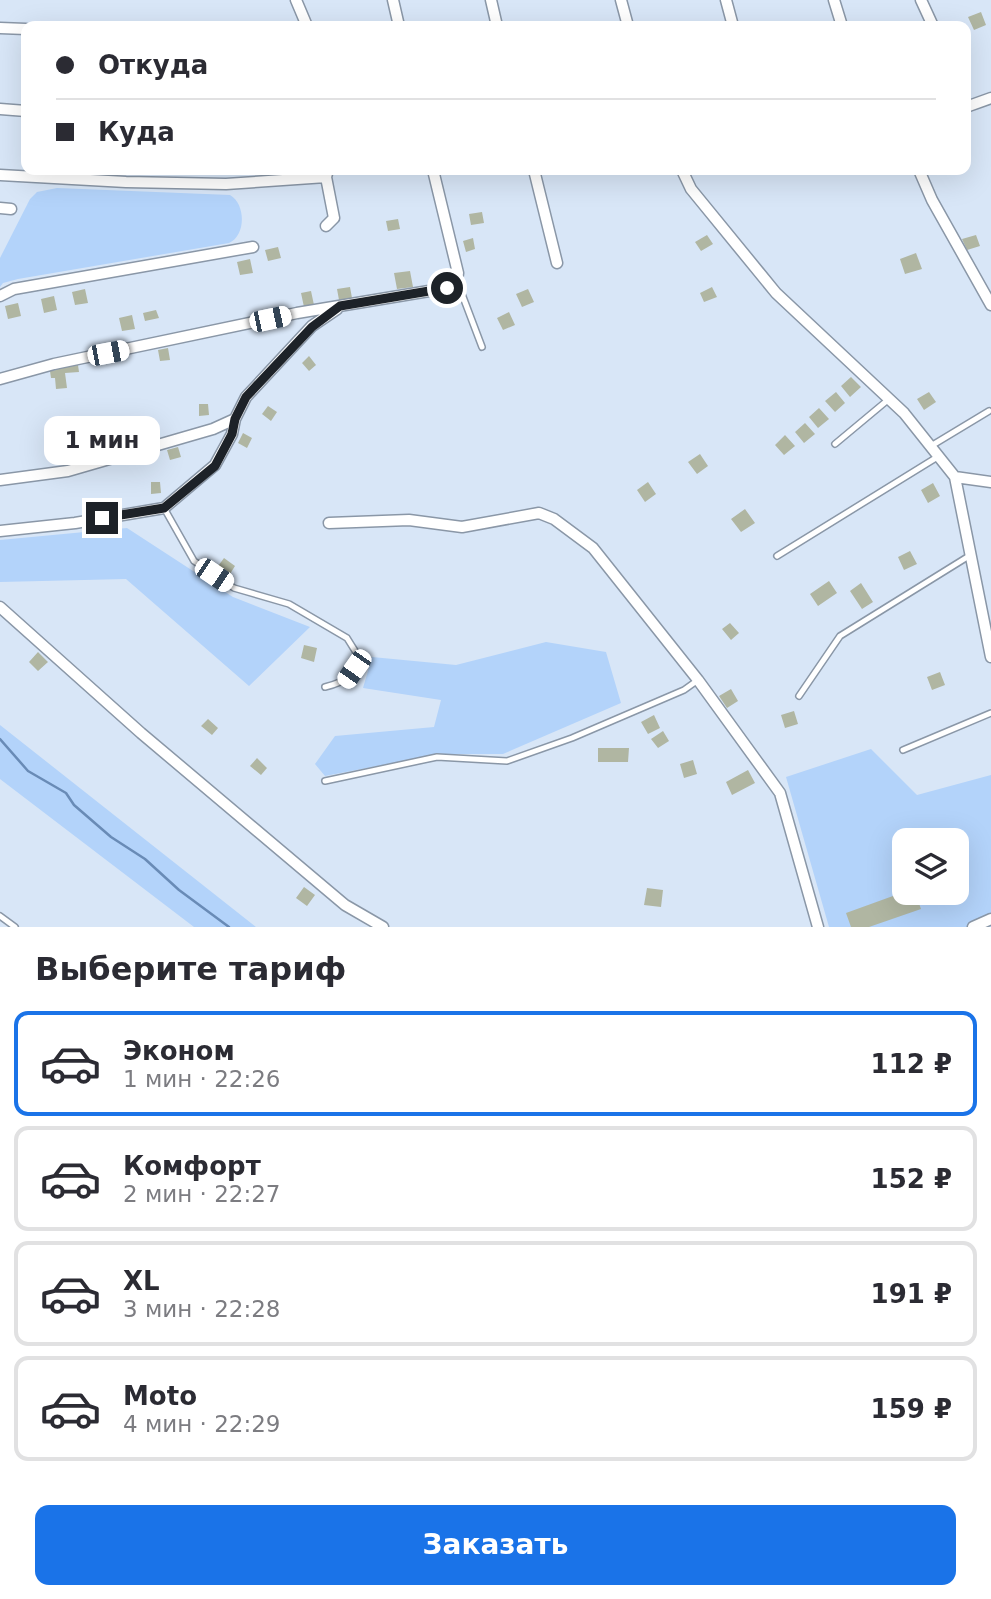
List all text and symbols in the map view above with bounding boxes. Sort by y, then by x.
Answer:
text: Откуда [98,50,208,80]
text: Куда [98,117,175,147]
route start [431,272,463,304]
car [248,304,293,334]
car [86,339,131,367]
callout: 1 мин [44,416,160,466]
text: 1 мин [65,427,139,453]
route end [86,502,118,534]
car [191,555,238,595]
car [334,646,375,692]
map controls [892,828,969,905]
button: layers [892,828,969,905]
text: Выберите тариф [35,950,346,988]
icon: car [39,1032,102,1095]
text: Эконом [123,1036,235,1066]
text: 112 ₽ [871,1049,952,1079]
text: 1 мин · 22:26 [123,1066,281,1092]
icon: car [39,1147,102,1210]
text: Комфорт [123,1151,261,1181]
text: 152 ₽ [871,1164,952,1194]
text: 2 мин · 22:27 [123,1181,281,1207]
icon: car [39,1262,102,1325]
text: XL [123,1266,160,1296]
text: 191 ₽ [871,1279,952,1309]
text: 3 мин · 22:28 [123,1296,281,1322]
icon: car [39,1377,102,1440]
text: Moto [123,1381,197,1411]
text: 159 ₽ [871,1394,952,1424]
text: 4 мин · 22:29 [123,1411,281,1437]
button: Заказать [35,1505,956,1585]

